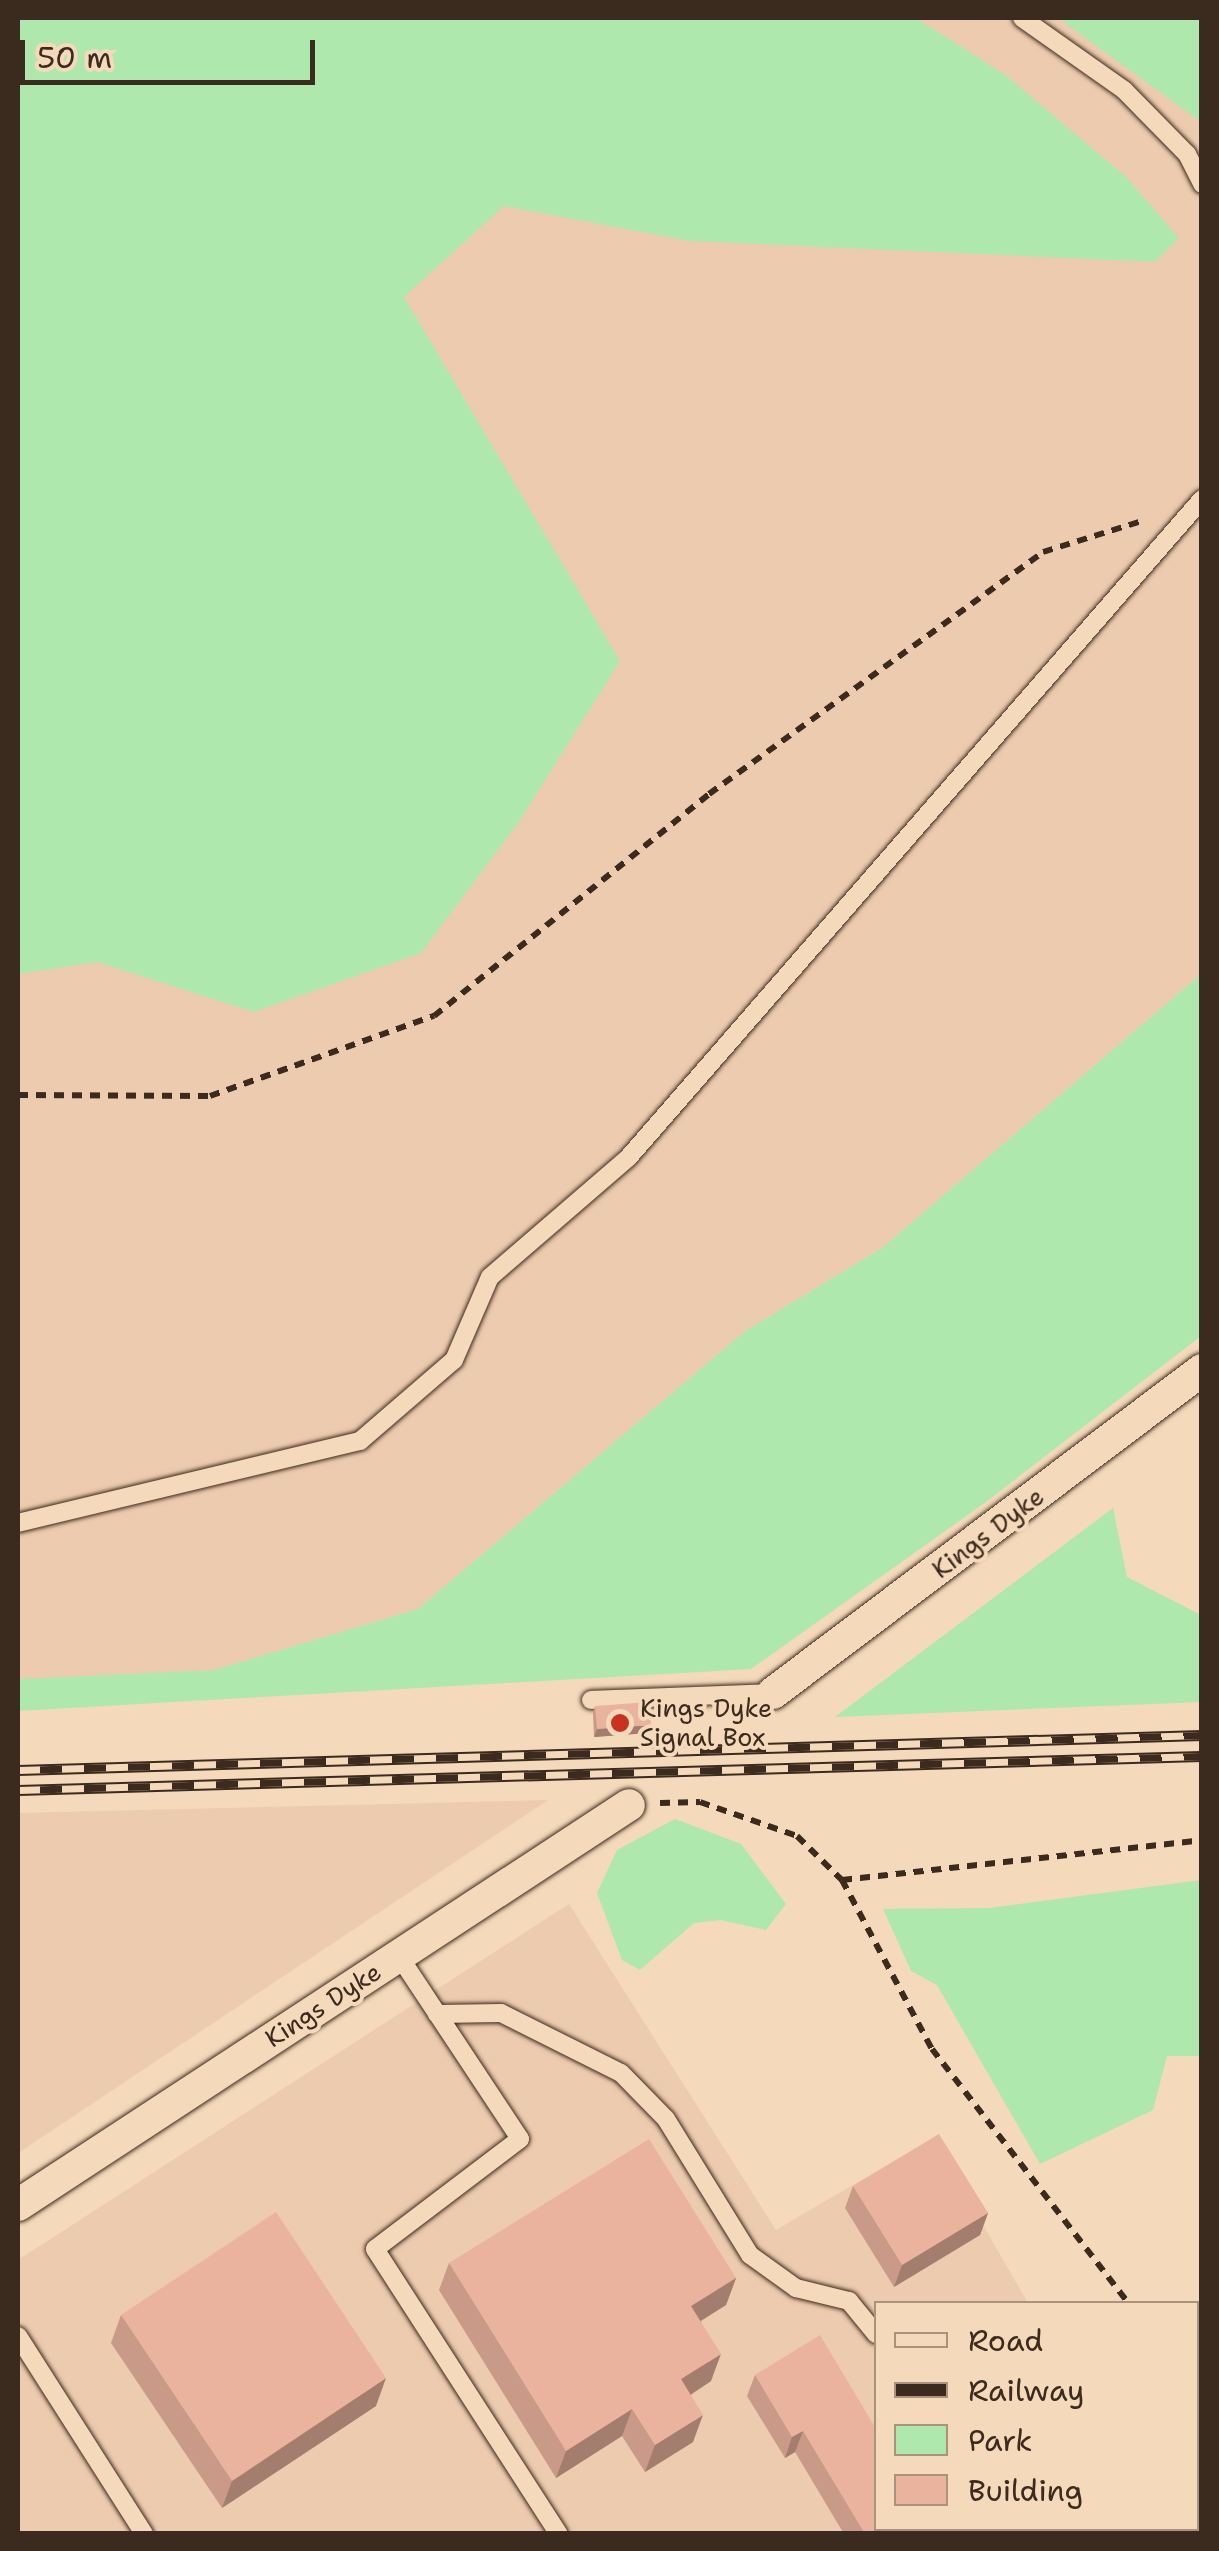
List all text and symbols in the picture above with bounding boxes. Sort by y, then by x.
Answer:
scale bar [25,20,320,82]
text: 50 m [37,37,112,78]
street label: Kings Dyke [926,1481,1050,1585]
place label: Kings Dyke Signal Box [640,1694,772,1753]
marker: Kings Dyke Signal Box [609,1712,631,1734]
street label: Kings Dyke [259,1956,387,2054]
legend [874,2301,1199,2531]
text: Road [968,2320,1043,2361]
text: Railway [968,2370,1084,2411]
text: Park [968,2420,1032,2461]
text: Building [968,2470,1083,2511]

